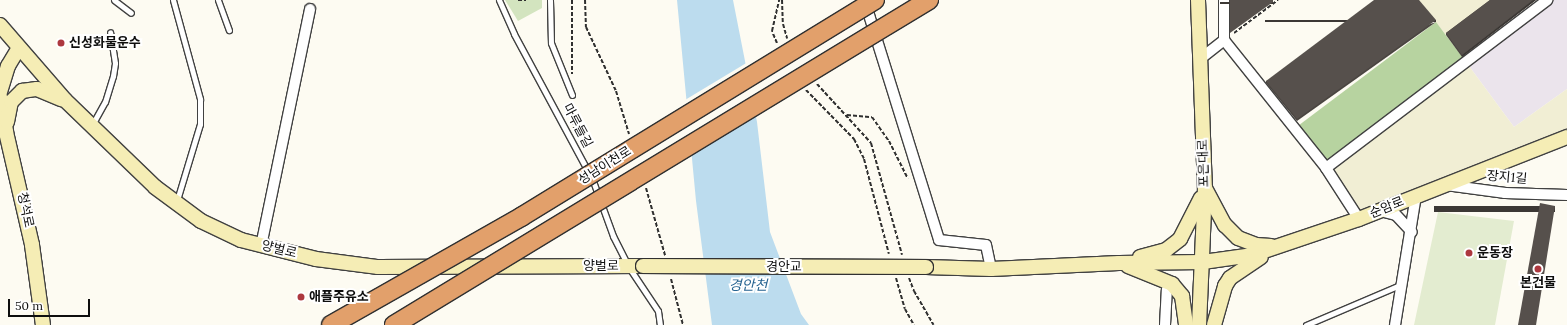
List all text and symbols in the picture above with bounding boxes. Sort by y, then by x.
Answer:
place label: 신성화물운수 [69,35,141,51]
marker: 신성화물운수 [56,38,66,48]
street label: 마루들길 [559,101,595,151]
street label: 포은대로 [1195,139,1213,187]
street label: 성남이천로 [576,144,634,188]
street label: 장지1길 [1486,168,1528,188]
street label: 청석로 [14,191,36,229]
street label: 순암로 [1367,194,1407,222]
street label: 양벌로 [260,238,298,262]
place label: 운동장 [1477,245,1513,261]
marker: 운동장 [1464,248,1474,258]
street label: 양벌로 [583,258,619,274]
street label: 경안교 [766,259,802,275]
marker: 본건물 [1533,264,1543,274]
place label: 본건물 [1520,275,1556,291]
water label: 경안천 [729,277,767,293]
place label: 애플주유소 [309,289,369,305]
scale bar [10,291,92,317]
marker: 애플주유소 [296,292,306,302]
text: 50 m [15,298,43,313]

